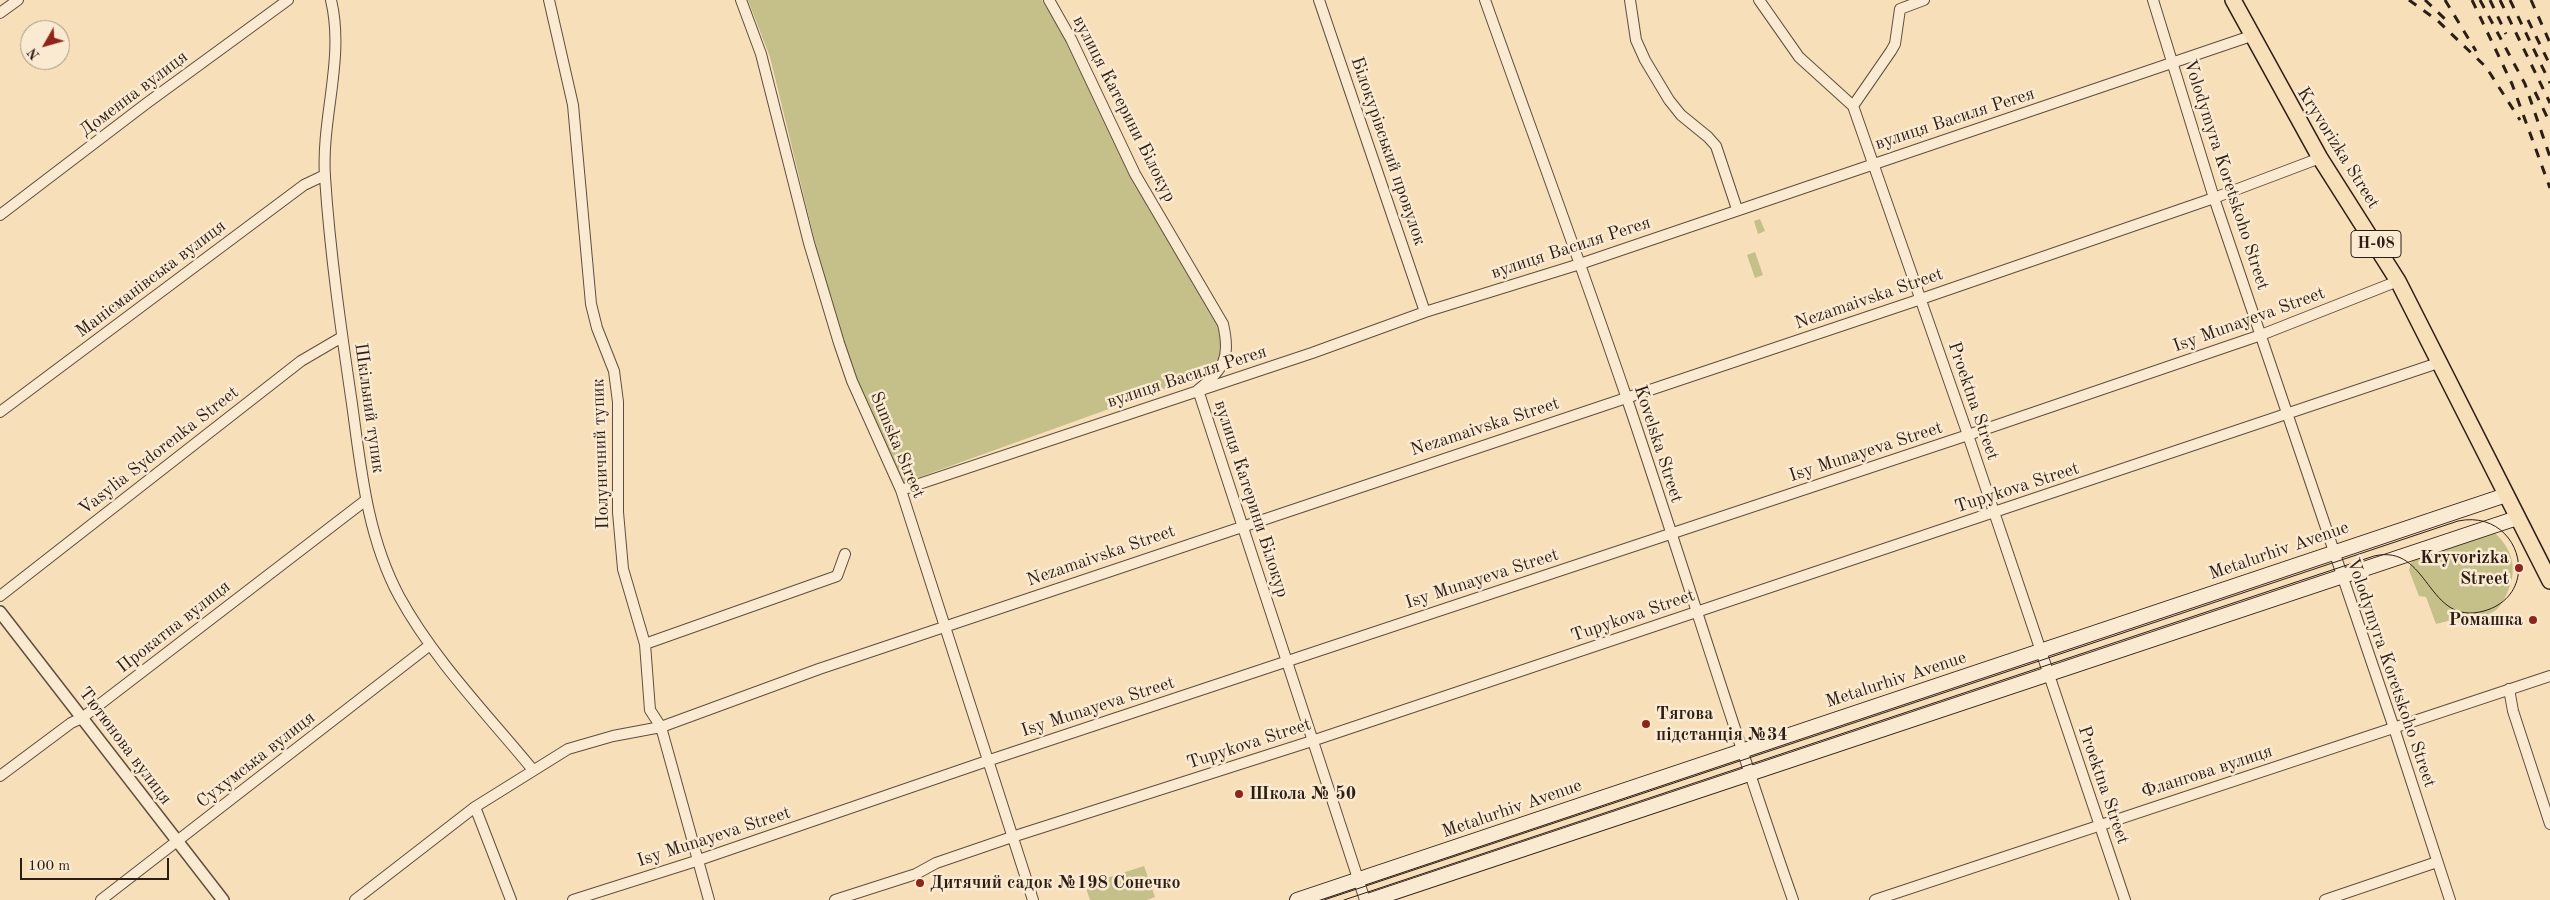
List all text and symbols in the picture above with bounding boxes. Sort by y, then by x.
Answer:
street label: вулиця Катерини Білокур [1068,12,1180,206]
north arrow [20,20,70,70]
text: N [25,45,43,62]
street label: Доменна вулиця [76,46,192,142]
street label: Білокурівський провулок [1346,54,1430,248]
street label: Volodymyra Koretskoho Street [2178,57,2274,293]
street label: вулиця Василя Регея [1872,83,2038,155]
street label: Kryvorizka Street [2292,83,2384,213]
street label: вулиця Василя Регея [1488,212,1654,284]
street label: Манісманівська вулиця [72,215,230,343]
road number: Н-08 [2351,230,2401,258]
street label: Nezamaivska Street [1792,264,1946,334]
street label: Isy Munayeva Street [2170,282,2328,358]
street label: Proektna Street [1943,339,2003,463]
street label: вулиця Василя Регея [1104,341,1270,413]
street label: Шкільний тупик [349,342,389,474]
street label: Полуничний тупик [588,378,614,530]
street label: Vasylia Sydorenka Street [75,382,243,520]
street label: Kovelska Street [1629,382,1687,506]
street label: Sumska Street [865,388,929,502]
street label: Nezamaivska Street [1408,393,1562,461]
street label: вулиця Катерини Білокур [1209,398,1293,600]
street label: Isy Munayeva Street [1787,417,1945,487]
street label: Tupykova Street [1952,458,2082,518]
street label: Metalurhiv Avenue [2206,517,2352,585]
street label: Nezamaivska Street [1024,521,1178,591]
street label: Isy Munayeva Street [1403,544,1561,614]
place label: Kryvorizka Street [2420,547,2509,590]
street label: Volodymyra Koretskoho Street [2342,556,2440,790]
marker: Kryvorizka Street [2513,562,2525,574]
street label: Прокатна вулиця [113,576,235,678]
street label: Tupykova Street [1568,585,1698,647]
place label: Ромашка [2448,609,2523,631]
marker: Ромашка [2527,614,2539,626]
street label: Metalurhiv Avenue [1823,647,1969,713]
street label: Isy Munayeva Street [1019,672,1177,742]
street label: Тютюнова вулиця [74,683,176,809]
place label: Тягова пiдстанцiя №34 [1656,703,1788,746]
street label: Сухумська вулиця [193,707,319,813]
street label: Tupykova Street [1184,714,1314,774]
marker: Тягова пiдстанцiя №34 [1640,718,1652,730]
street label: Proektna Street [2073,723,2133,847]
street label: Флангова вулиця [2139,741,2275,803]
street label: Metalurhiv Avenue [1439,775,1585,843]
place label: Школа № 50 [1249,783,1356,805]
marker: Школа № 50 [1233,788,1245,800]
street label: Isy Munayeva Street [635,802,793,872]
scale bar [22,848,171,880]
text: 100 m [28,859,70,874]
place label: Дитячий садок №198 Сонечко [930,872,1181,894]
marker: Дитячий садок №198 Сонечко [914,877,926,889]

